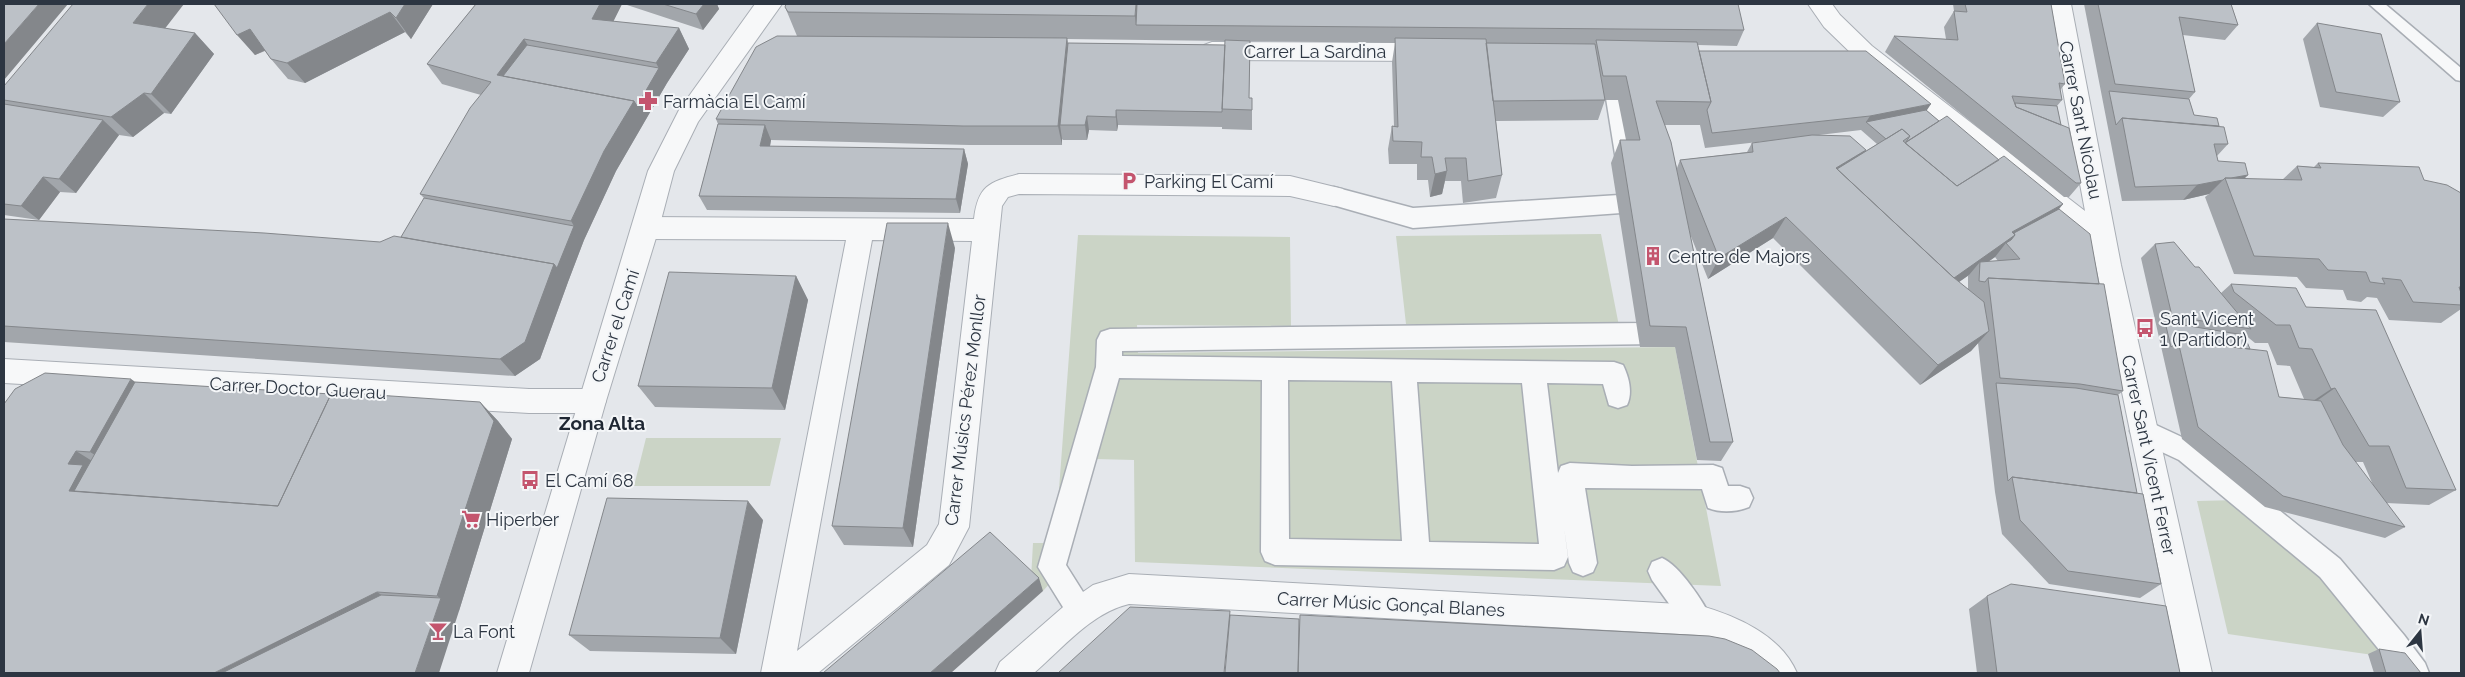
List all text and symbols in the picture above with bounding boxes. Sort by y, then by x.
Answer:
street label: Carrer Sant Nicolau [2055,39,2107,201]
street label: Carrer La Sardina [1244,41,1386,62]
pharmacy icon: Farmàcia El Camí [637,90,659,112]
place label: Farmàcia El Camí [663,91,806,112]
parking icon: Parking El Camí [1118,170,1140,192]
place label: Parking El Camí [1144,171,1273,192]
building icon: Centre de Majors [1642,245,1664,267]
place label: Centre de Majors [1668,246,1810,267]
street label: Carrer el Camí [587,267,643,385]
street label: Carrer Músics Pérez Monllor [940,292,990,527]
place label: Sant Vicent 1 (Partidor) [2160,308,2254,350]
bus stop icon: Sant Vicent 1 (Partidor) [2134,317,2156,339]
street label: Carrer Sant Vicent Ferrer [2118,353,2181,558]
street label: Carrer Doctor Guerau [209,373,387,403]
district label: Zona Alta [559,412,645,434]
bus stop icon: El Camí 68 [519,469,541,491]
place label: El Camí 68 [545,470,634,491]
supermarket icon: Hiperber [460,508,482,530]
place label: Hiperber [486,509,560,530]
street label: Carrer Músic Gonçal Blanes [1276,588,1506,620]
north arrow [2395,607,2445,657]
text: N [2416,610,2431,629]
bar icon: La Font [427,620,449,642]
place label: La Font [453,621,515,642]

